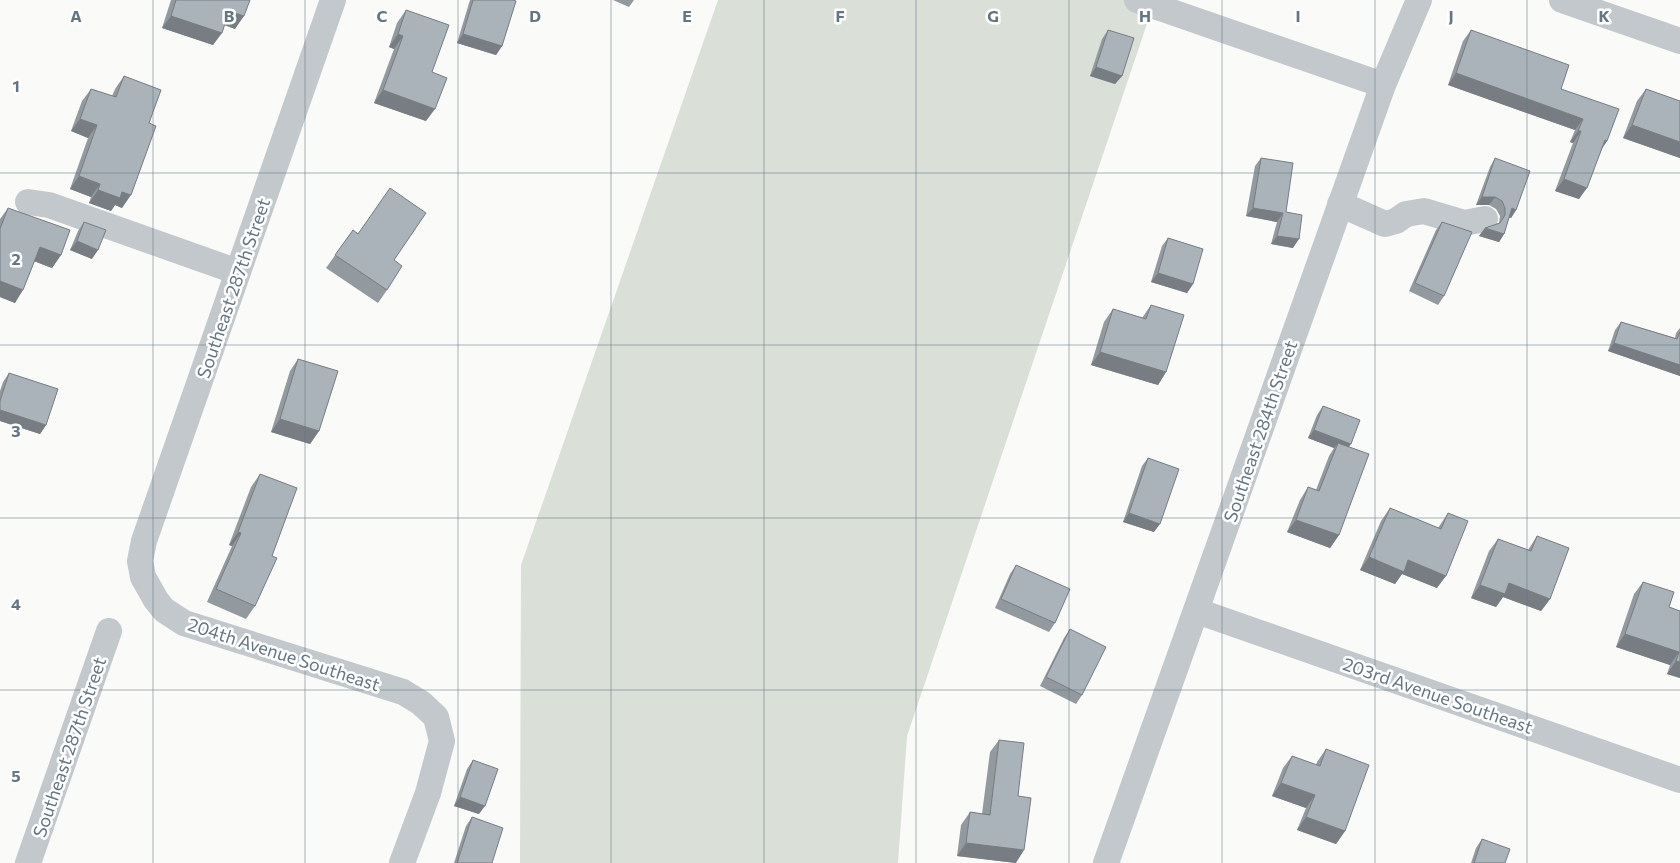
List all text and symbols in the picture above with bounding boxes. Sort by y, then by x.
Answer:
text: A [70,6,82,25]
text: B [224,6,235,25]
text: C [377,6,388,25]
text: D [529,6,541,25]
text: E [682,6,692,25]
text: F [835,6,845,25]
text: G [987,6,999,25]
text: H [1139,6,1151,25]
text: I [1295,6,1301,25]
text: J [1448,6,1454,25]
text: K [1598,6,1610,25]
text: 1 [12,76,20,95]
street label: Southeast 287th Street [192,195,274,381]
text: 2 [11,249,21,268]
street label: Southeast 284th Street [1219,337,1301,525]
text: 3 [11,421,21,440]
text: 4 [11,594,21,613]
street label: 204th Avenue Southeast [185,613,383,695]
street label: 203rd Avenue Southeast [1340,652,1536,738]
street label: Southeast 287th Street [28,654,110,840]
text: 5 [11,766,21,785]

